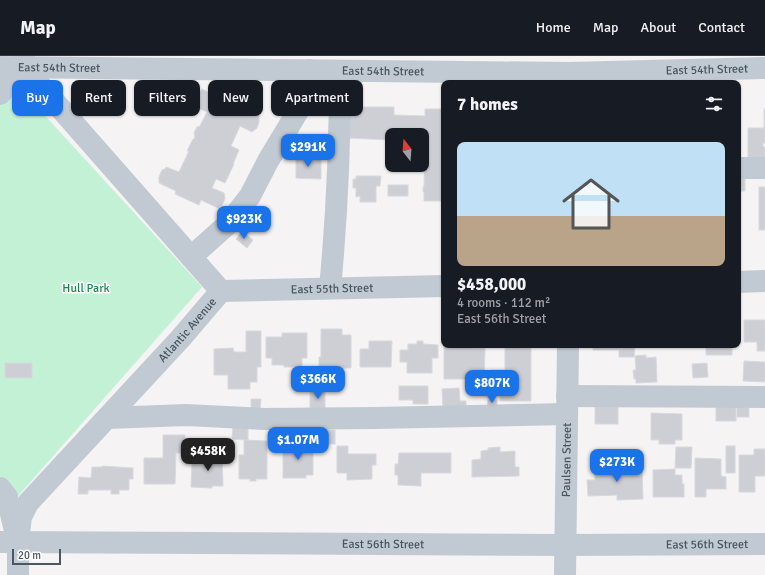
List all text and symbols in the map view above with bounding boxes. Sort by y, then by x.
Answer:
text: Map [20,16,56,40]
text: Home [536,19,571,36]
text: Map [593,19,618,36]
text: About [640,19,676,36]
text: Contact [698,19,745,36]
street label: East 54th Street [18,60,100,76]
street label: East 54th Street [665,61,748,79]
street label: East 54th Street [342,64,424,79]
chip: Buy [12,80,63,116]
chip: Rent [71,80,126,116]
chip: Filters [134,80,200,116]
chip: New [208,80,263,116]
chip: Apartment [271,80,363,116]
icon: filters [703,93,725,115]
text: 7 homes [457,94,518,115]
north arrow [385,128,429,172]
map controls [385,128,429,172]
pin: $291K [280,134,336,168]
text: $291K [290,139,326,155]
icon: home [555,168,627,240]
pin: $923K [216,206,272,240]
text: $923K [226,211,262,227]
text: $458,000 [457,274,526,295]
park label: Hull Park [62,281,110,296]
street label: East 55th Street [291,281,373,297]
street label: Atlantic Avenue [155,295,220,366]
text: 4 rooms · 112 m² [457,295,550,311]
text: East 56th Street [457,311,546,327]
pin: $366K [290,366,346,400]
pin: $807K [464,370,520,404]
text: $366K [300,371,336,387]
text: $807K [474,375,510,391]
street label: Paulsen Street [559,423,575,497]
pin: $1.07M [265,427,331,461]
text: $1.07M [277,432,319,448]
pin: $458K [180,438,236,472]
text: $458K [190,443,226,459]
pin: $273K [589,449,645,483]
text: $273K [599,454,635,470]
street label: East 56th Street [342,537,424,552]
street label: East 56th Street [666,537,748,552]
scale bar [12,547,61,566]
text: 20 m [18,549,41,562]

